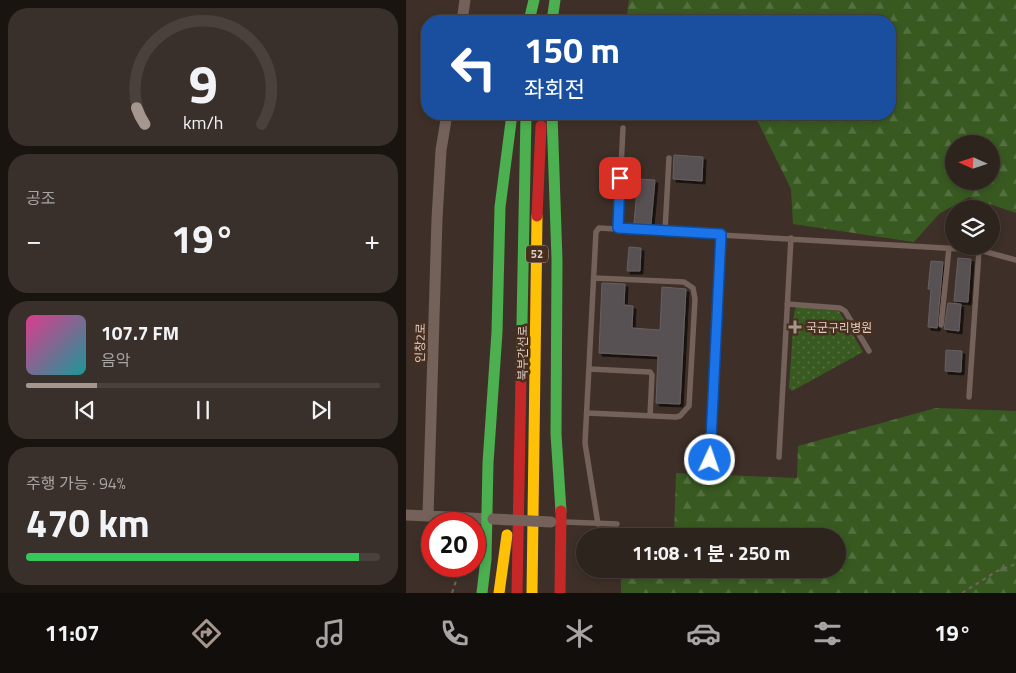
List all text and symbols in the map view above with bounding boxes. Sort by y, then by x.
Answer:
text: 150 m [524,23,620,77]
icon: left [441,35,506,100]
text: 9 [188,44,218,123]
text: 좌회전 [524,72,585,106]
text: km/h [183,109,223,136]
north arrow [945,135,1000,190]
map controls [945,135,1000,255]
pin [599,157,641,199]
icon: arrive [606,164,634,192]
text: 공조 [26,186,55,210]
button: layers [945,200,1000,255]
text: 19° [171,210,235,268]
text: − [26,218,42,261]
text: + [364,218,380,261]
road number: 52 [526,245,548,262]
text: 107.7 FM [101,318,179,347]
place label: 국군구리병원 [806,318,872,337]
marker: 국군구리병원 [788,320,802,334]
street label: 인창2로 [410,323,430,363]
street label: 북부간선로 [513,325,532,381]
text: 음악 [101,348,130,372]
icon: previous [71,396,99,424]
icon: pause [189,396,217,424]
icon: next [307,396,335,424]
position arrow [683,433,735,485]
text: 주행 가능 · 94% [26,471,126,495]
text: 470 km [26,494,150,552]
speed limit sign: 20 [421,512,486,577]
text: 11:08 · 1 분 · 250 m [632,538,790,567]
text: 11:07 [45,616,100,650]
icon: directions [189,616,224,651]
icon: music [313,616,348,651]
icon: phone [437,616,472,651]
icon: climate [562,616,597,651]
icon: car [686,616,721,651]
icon: filters [810,616,845,651]
text: 19° [934,616,971,650]

